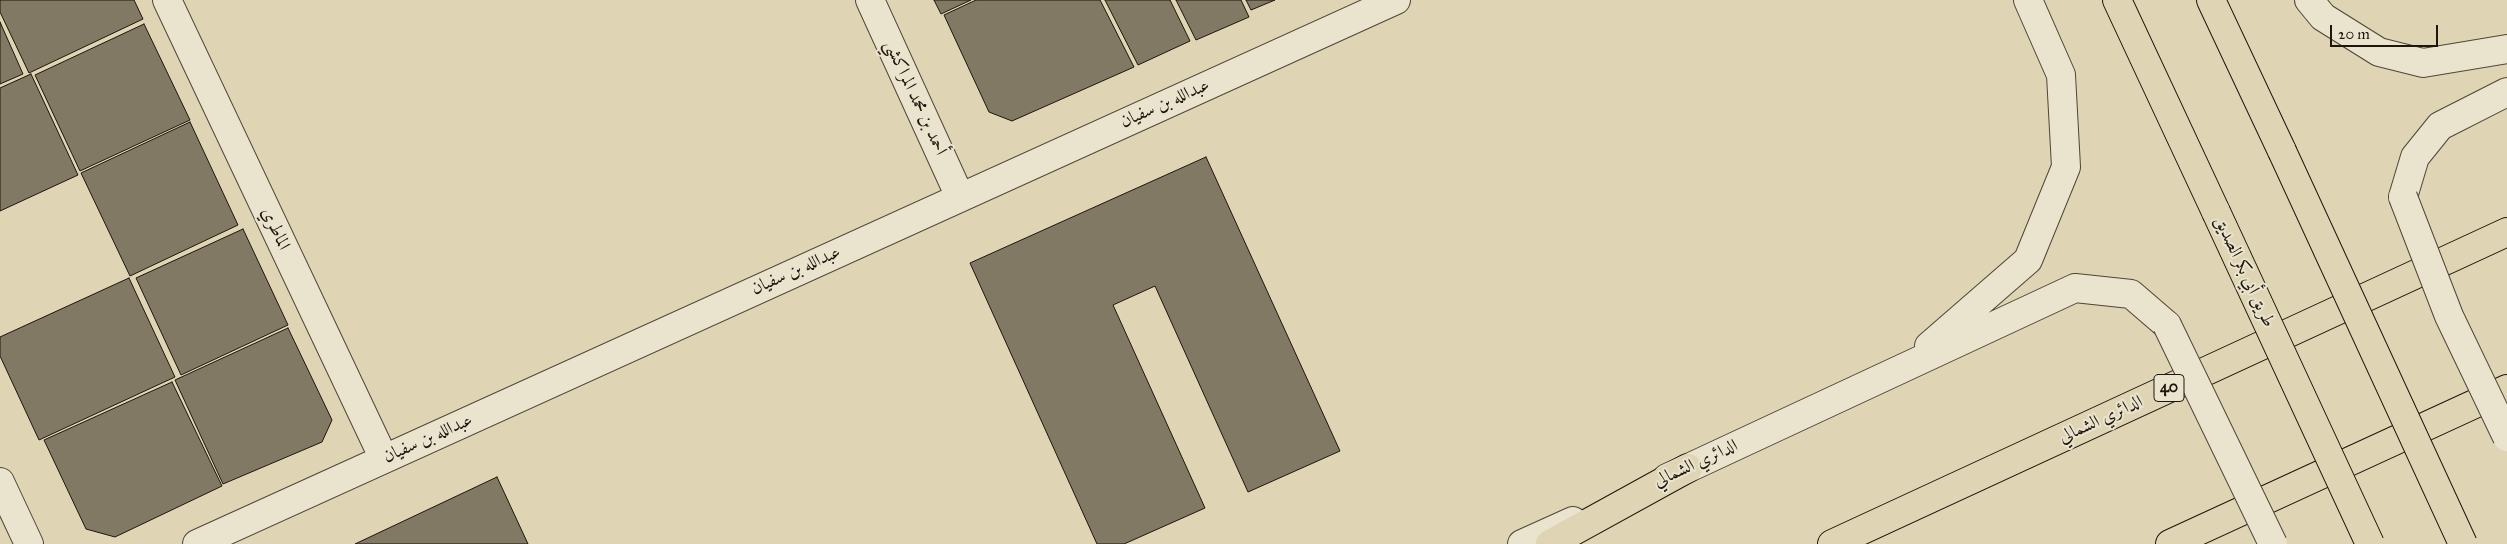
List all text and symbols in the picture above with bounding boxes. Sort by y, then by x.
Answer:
scale bar [2332,15,2440,47]
text: 20 m [2338,25,2370,43]
street label: أحمد بن محمد المراكشي [879,37,951,159]
street label: عبدالله بن سفيان [1117,75,1213,133]
street label: الماطري [256,204,294,254]
street label: طريق أبي بكر الصديق [2209,213,2279,331]
street label: عبدالله بن سفيان [748,242,844,300]
road number: 40 [2154,374,2184,402]
street label: الدائري الشمالي [2056,391,2146,449]
street label: عبدالله بن سفيان [380,410,476,468]
street label: الدائري الشمالي [1651,435,1741,493]

